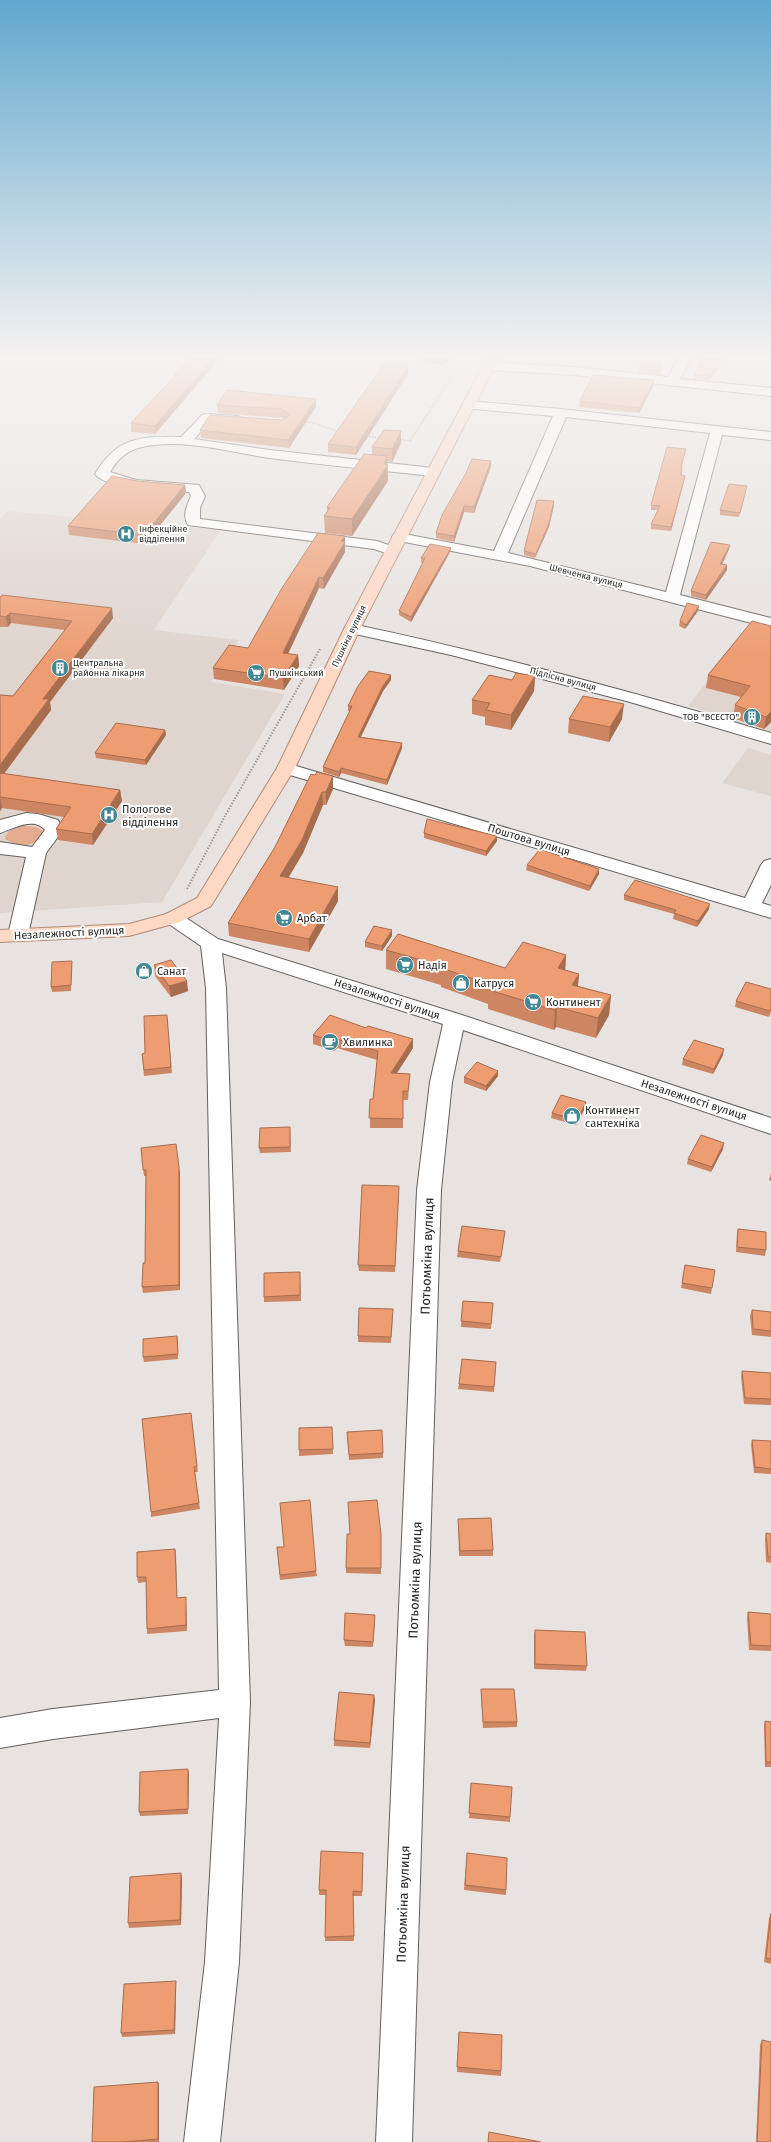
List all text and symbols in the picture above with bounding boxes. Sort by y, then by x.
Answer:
hospital icon: Інфекційне відділення [116,524,136,544]
place label: Інфекційне відділення [139,524,187,544]
street label: Шевченка вулиця [548,562,624,590]
street label: Пушкіна вулиця [330,603,368,669]
building icon: Центральна районна лікарня [50,658,70,678]
place label: Центральна районна лікарня [73,658,145,678]
supermarket icon: Пушкінський [246,663,266,683]
street label: Підлісна вулиця [529,665,597,693]
place label: Пушкінський [269,668,324,678]
building icon: ТОВ "ВСЕСТО" [742,707,762,727]
place label: ТОВ "ВСЕСТО" [683,712,739,722]
place label: Пологове відділення [122,803,178,829]
hospital icon: Пологове відділення [99,805,119,825]
street label: Поштова вулиця [486,821,572,859]
supermarket icon: Арбат [274,908,294,928]
place label: Арбат [297,912,327,925]
street label: Незалежності вулиця [13,924,125,942]
supermarket icon: Надiя [395,955,415,975]
place label: Надiя [418,959,447,972]
shop icon: Санат [134,961,154,981]
place label: Санат [157,965,186,978]
shop icon: Катруся [451,973,471,993]
street label: Незалежності вулиця [332,976,442,1022]
place label: Катруся [474,977,514,990]
supermarket icon: Континент [523,992,543,1012]
place label: Континент [546,996,601,1009]
cafe icon: Хвилинка [320,1032,340,1052]
place label: Хвилинка [343,1036,393,1049]
street label: Незалежності вулиця [639,1077,749,1123]
place label: Континент сантехніка [585,1104,640,1130]
shop icon: Континент сантехніка [562,1106,582,1126]
street label: Потьомкіна вулиця [417,1197,437,1315]
street label: Потьомкіна вулиця [405,1521,425,1639]
street label: Потьомкіна вулиця [393,1845,413,1963]

